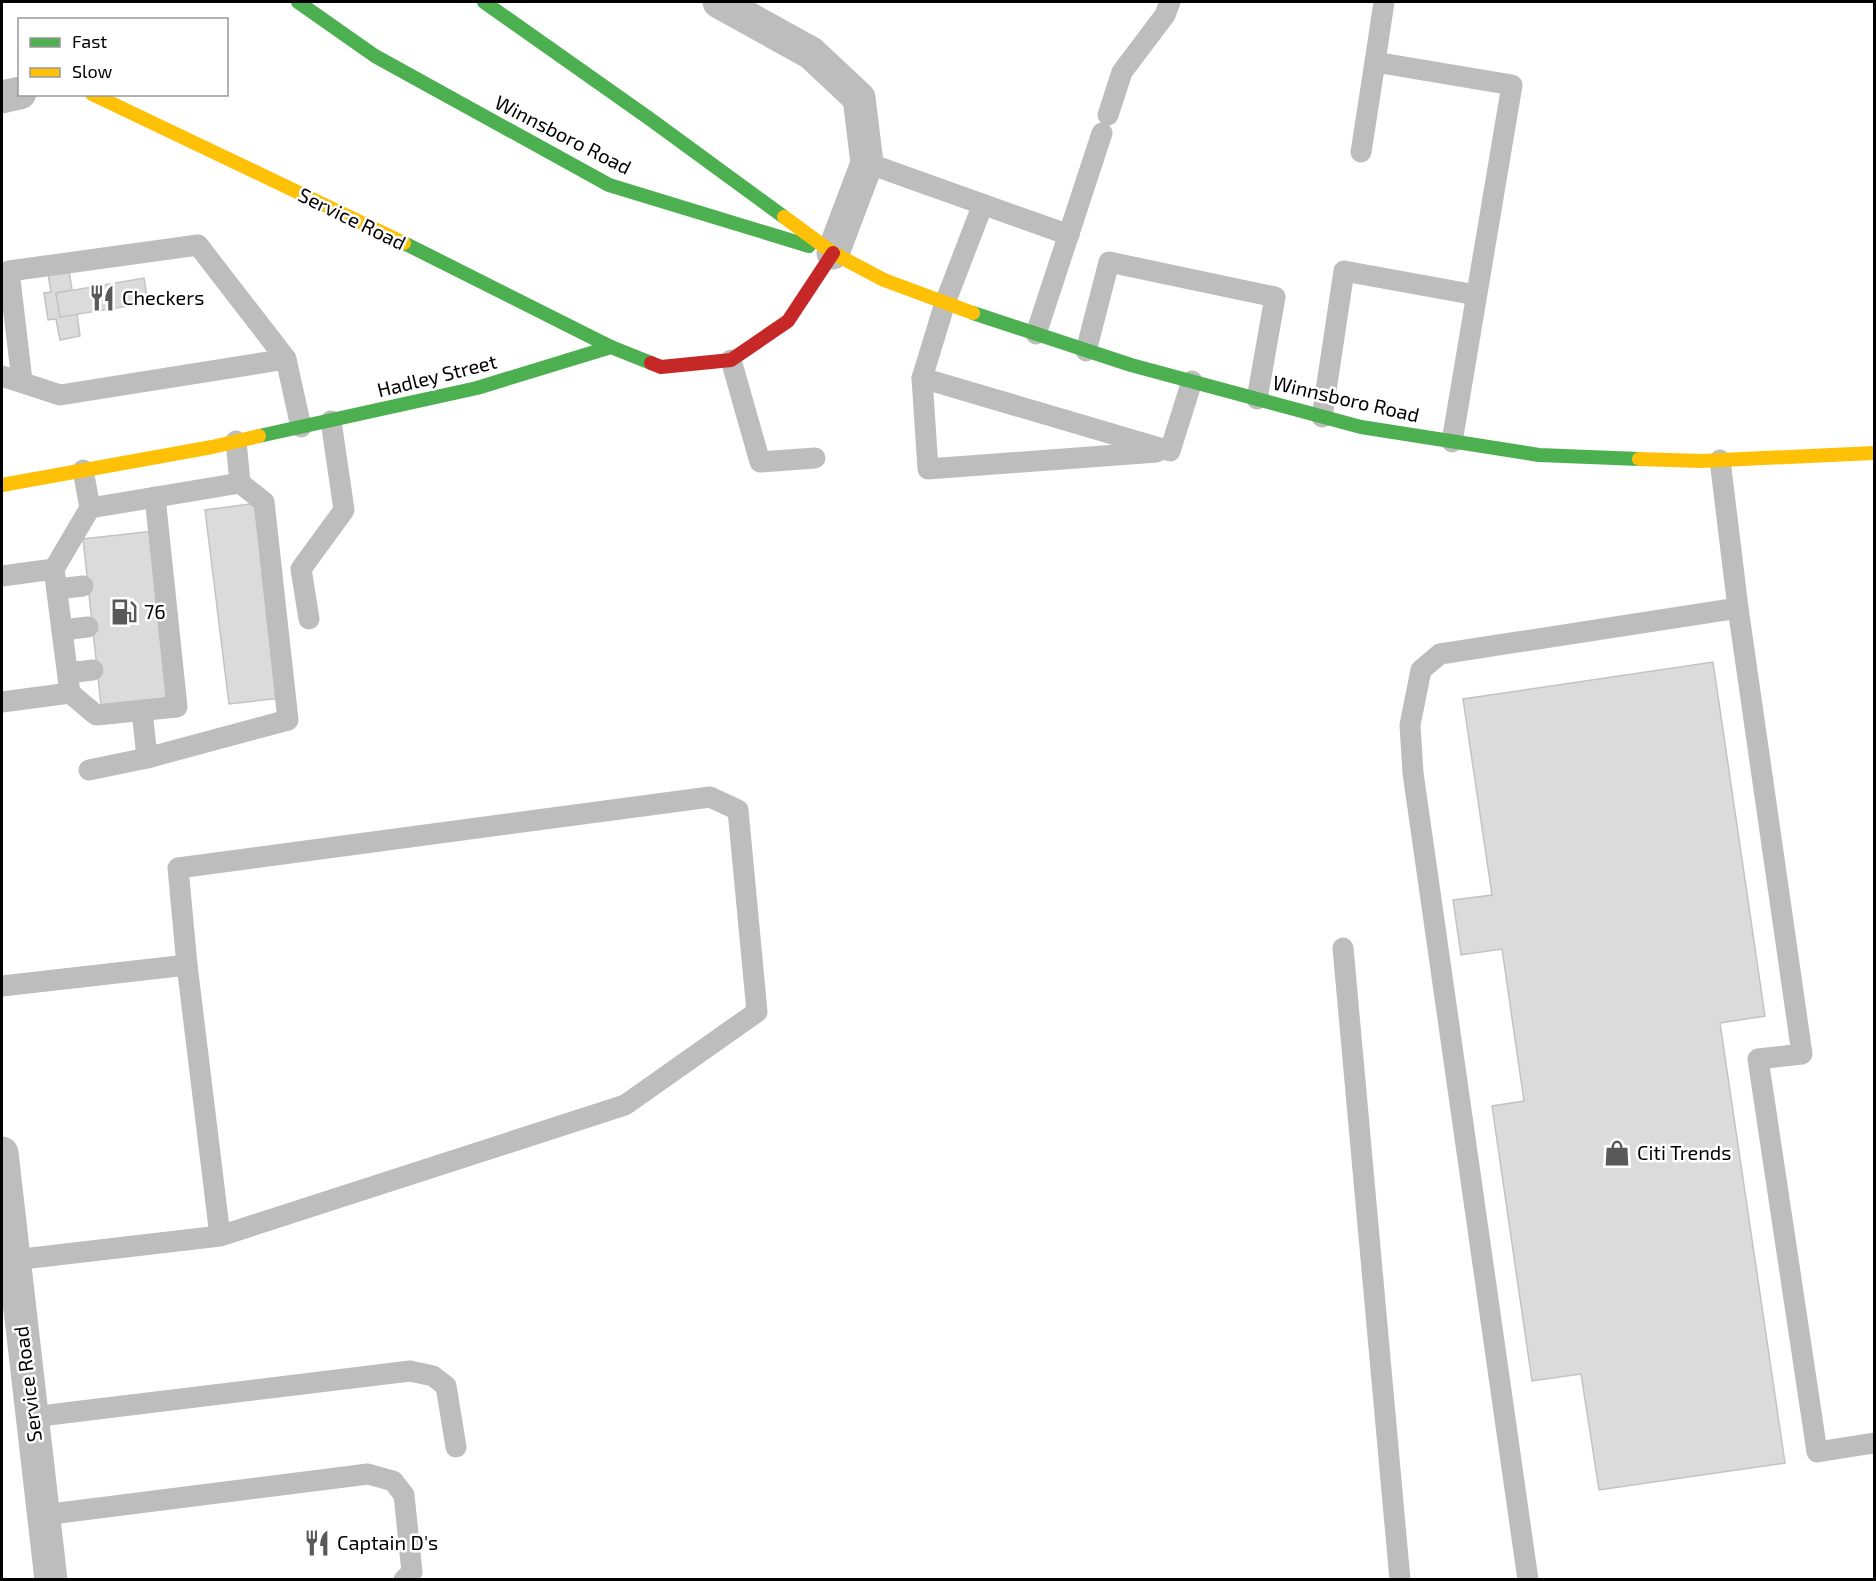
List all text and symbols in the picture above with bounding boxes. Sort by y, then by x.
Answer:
legend [18,18,228,96]
text: Fast [72,30,107,52]
text: Slow [72,60,113,82]
street label: Winnsboro Road [491,89,636,179]
street label: Service Road [295,182,410,254]
restaurant icon: Checkers [87,283,117,313]
place label: Checkers [122,285,204,309]
street label: Hadley Street [374,348,500,402]
street label: Winnsboro Road [1271,369,1422,427]
fuel station icon: 76 [109,597,139,627]
place label: 76 [144,599,166,623]
shop icon: Citi Trends [1602,1138,1632,1168]
place label: Citi Trends [1637,1140,1731,1164]
street label: Service Road [8,1325,46,1443]
restaurant icon: Captain D's [302,1528,332,1558]
place label: Captain D's [337,1530,438,1554]

